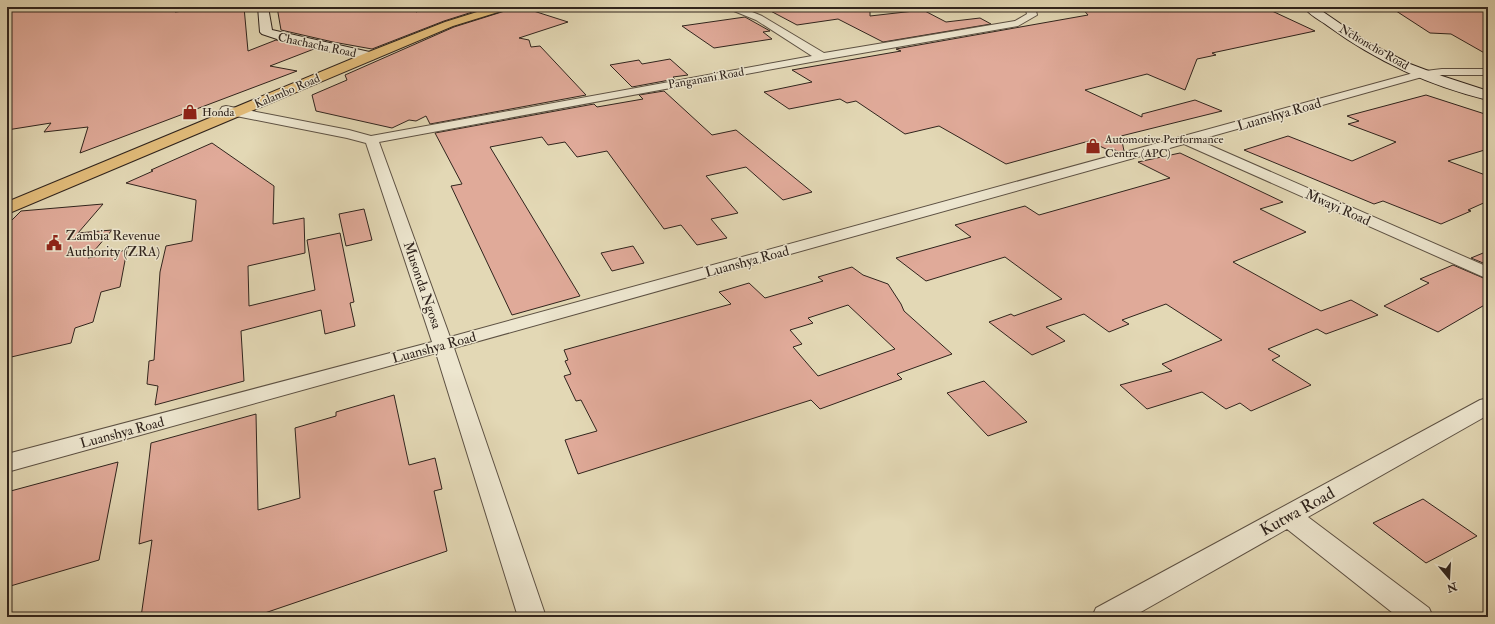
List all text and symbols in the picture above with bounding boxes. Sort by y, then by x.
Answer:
street label: Nchoncho Road [1336,21,1411,73]
street label: Chachacha Road [276,30,358,61]
street label: Panganani Road [667,64,745,93]
street label: Kalambo Road [252,71,322,112]
street label: Luanshya Road [1235,94,1323,136]
shop icon: Honda [181,103,199,121]
place label: Honda [202,105,236,120]
place label: Automotive Performance Centre (APC) [1104,132,1224,161]
shop icon: Automotive Performance Centre (APC) [1084,137,1102,155]
street label: Mwayi Road [1302,186,1373,230]
place label: Zambia Revenue Authority (ZRA) [65,227,160,261]
public building icon: Zambia Revenue Authority (ZRA) [45,234,63,252]
street label: Musonda Ngosa [400,239,445,331]
street label: Luanshya Road [703,242,791,282]
street label: Luanshya Road [390,328,478,368]
street label: Luanshya Road [78,413,166,453]
street label: Kutwa Road [1256,482,1339,541]
north arrow [1429,558,1469,598]
text: N [1444,579,1460,595]

